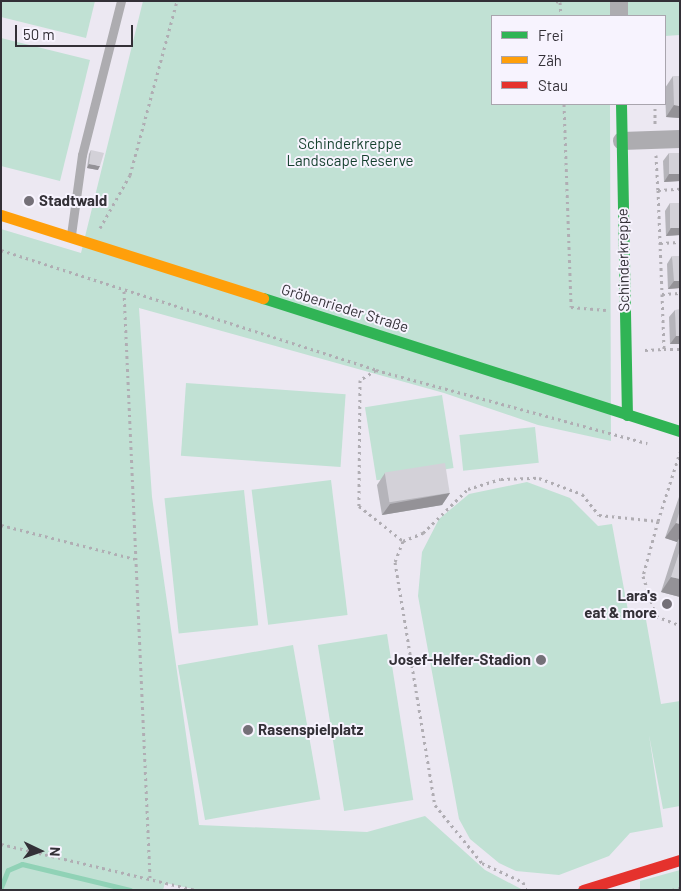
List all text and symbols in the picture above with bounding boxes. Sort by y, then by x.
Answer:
scale bar [18,15,135,47]
legend [491,15,666,105]
text: 50 m [23,25,55,43]
text: Frei [538,26,564,44]
text: Zäh [538,51,562,69]
text: Stau [538,76,568,94]
park label: Schinderkreppe Landscape Reserve [286,134,414,169]
place label: Stadtwald [39,192,107,210]
marker: Stadtwald [23,195,35,207]
street label: Schinderkreppe [613,208,633,312]
street label: Gröbenrieder Straße [279,280,411,336]
place label: Lara's eat & more [584,586,657,621]
marker: Lara's eat & more [661,598,673,610]
place label: Josef-Helfer-Stadion [389,651,531,669]
marker: Josef-Helfer-Stadion [535,654,547,666]
place label: Rasenspielplatz [258,721,363,739]
marker: Rasenspielplatz [242,724,254,736]
north arrow [15,826,65,876]
text: N [47,847,64,857]

